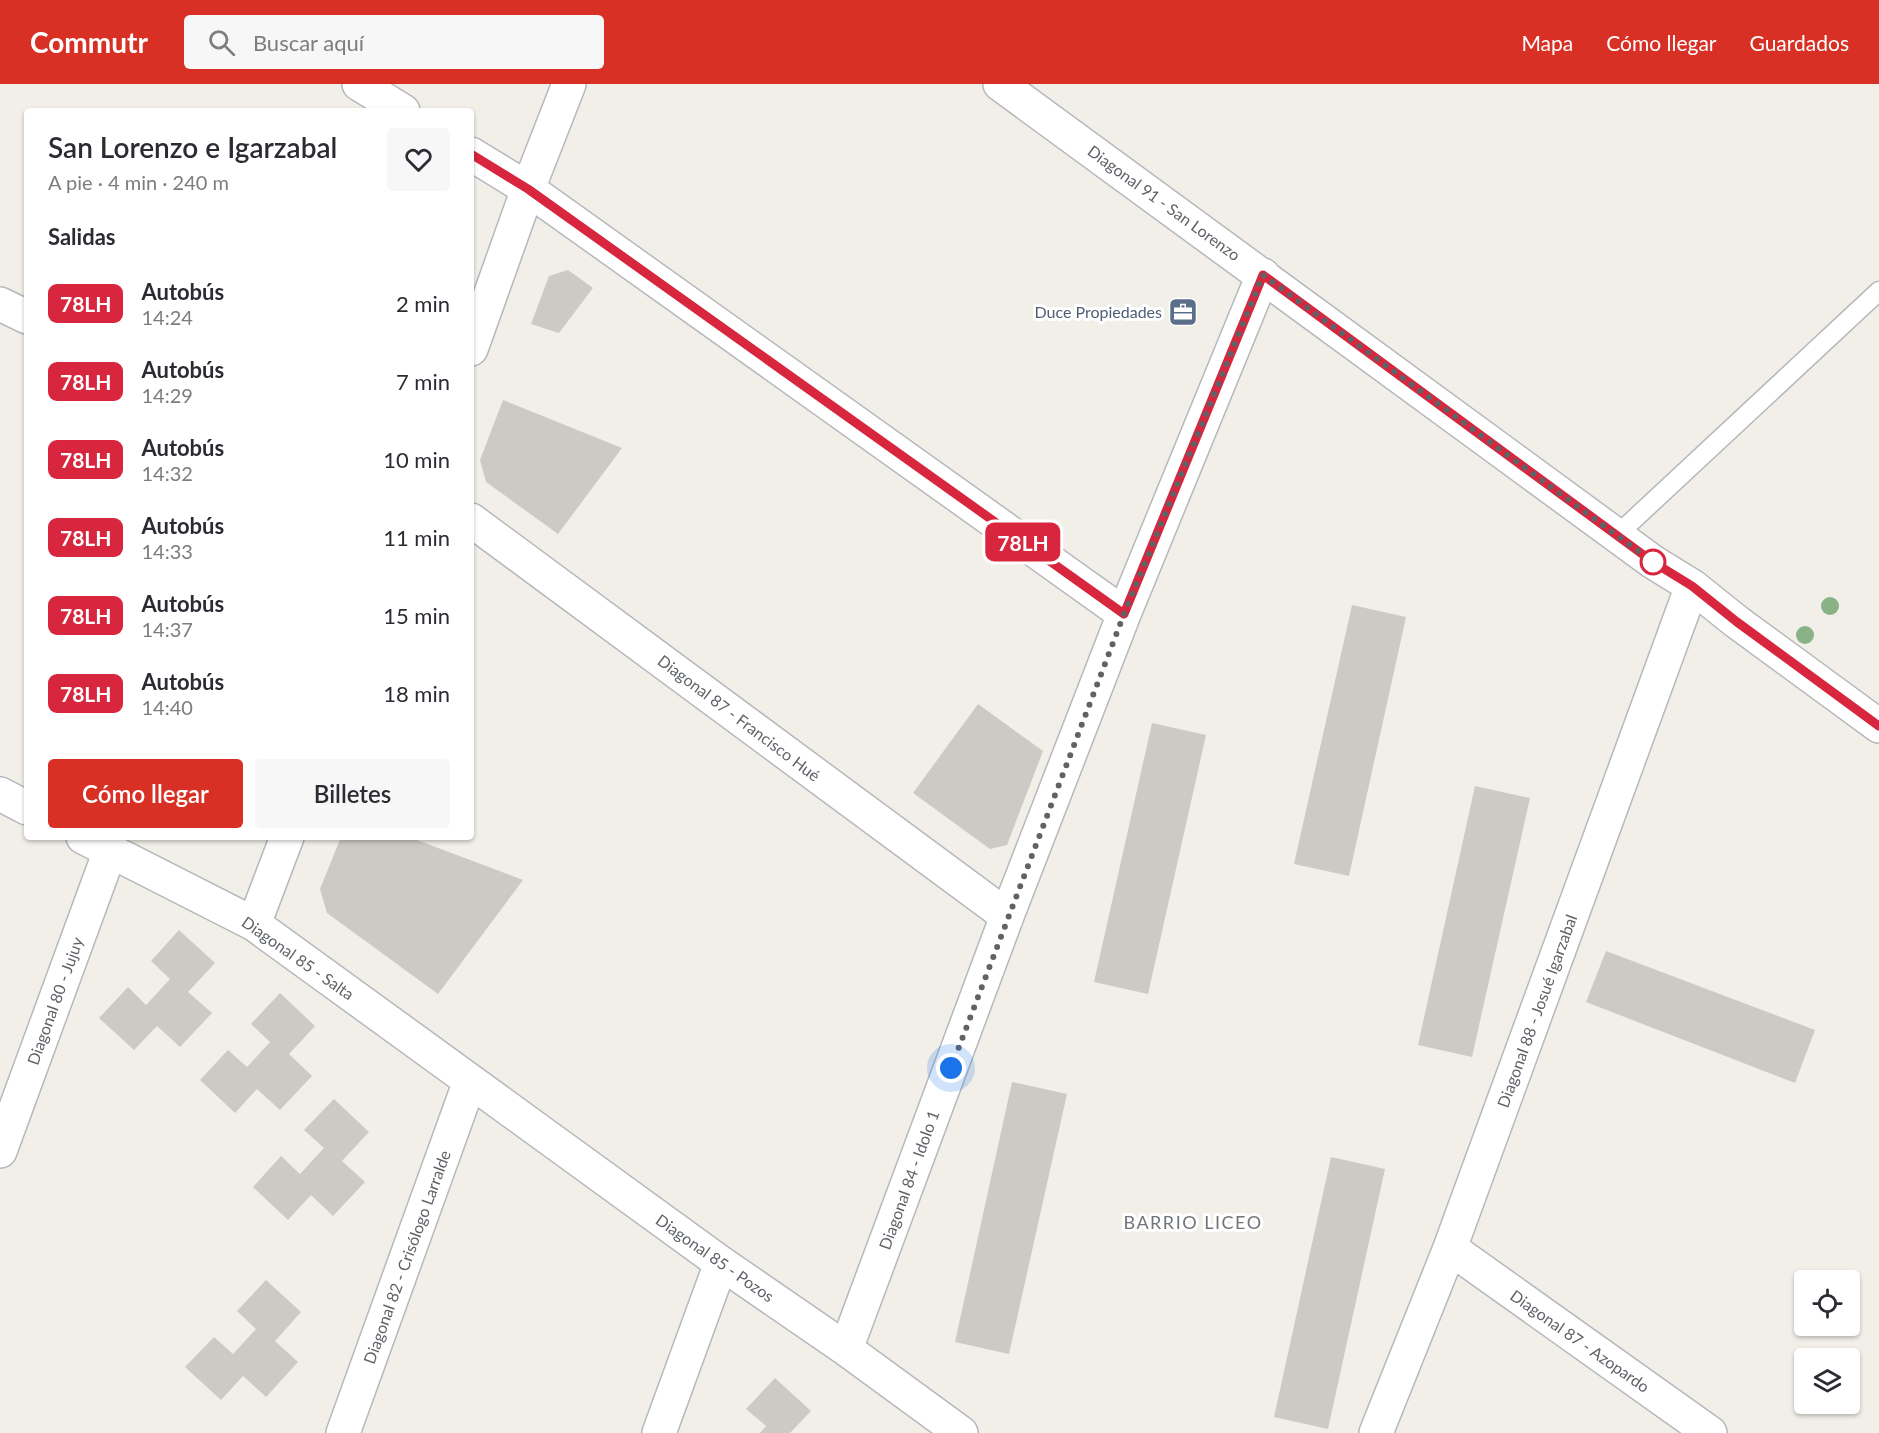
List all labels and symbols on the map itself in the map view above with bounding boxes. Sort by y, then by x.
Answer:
street label: Diagonal 91 - San Lorenzo [1084,141,1244,264]
office icon: Duce Propiedades [1167,296,1199,328]
place label: Duce Propiedades [1034,302,1162,321]
line badge: 78LH [981,522,1065,562]
unlabelled marker [1640,549,1666,575]
street label: Diagonal 87 - Francisco Hué [655,650,824,785]
street label: Diagonal 85 - Salta [239,912,358,1003]
street label: Diagonal 88 - Josué Igarzabal [1493,912,1580,1110]
street label: Diagonal 80 - Jujuy [23,934,87,1067]
your location [936,1053,966,1083]
street label: Diagonal 84 - Idolo 1 [874,1108,943,1252]
street label: Diagonal 82 - Crisólogo Larralde [359,1147,454,1366]
street label: Diagonal 85 - Pozos [653,1210,778,1305]
district label: BARRIO LICEO [1123,1211,1263,1233]
street label: Diagonal 87 - Azopardo [1507,1285,1653,1396]

